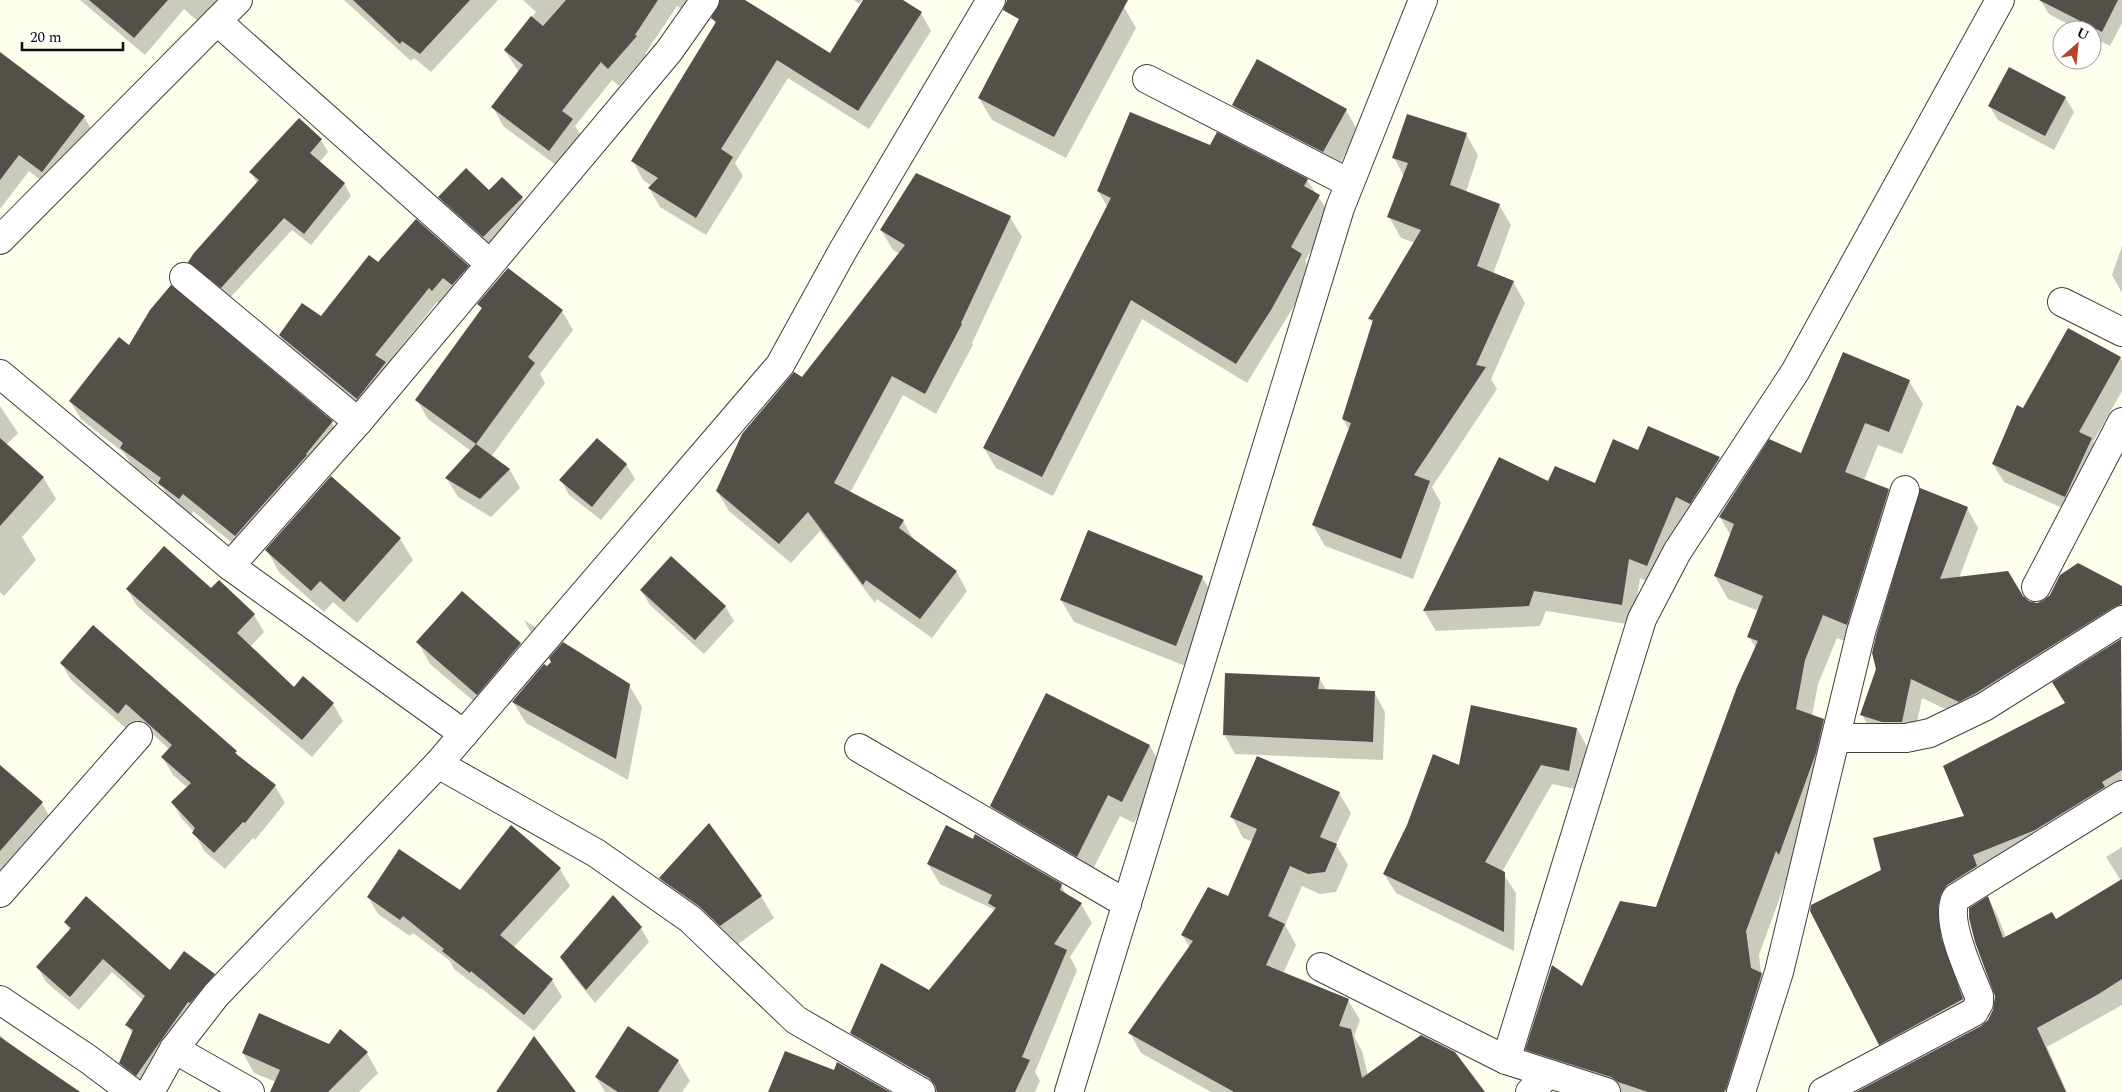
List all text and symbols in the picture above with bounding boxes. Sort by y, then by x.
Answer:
scale bar [22,20,124,52]
north arrow [2052,20,2102,70]
text: U [2073,22,2093,46]
text: 20 m [30,26,62,49]

